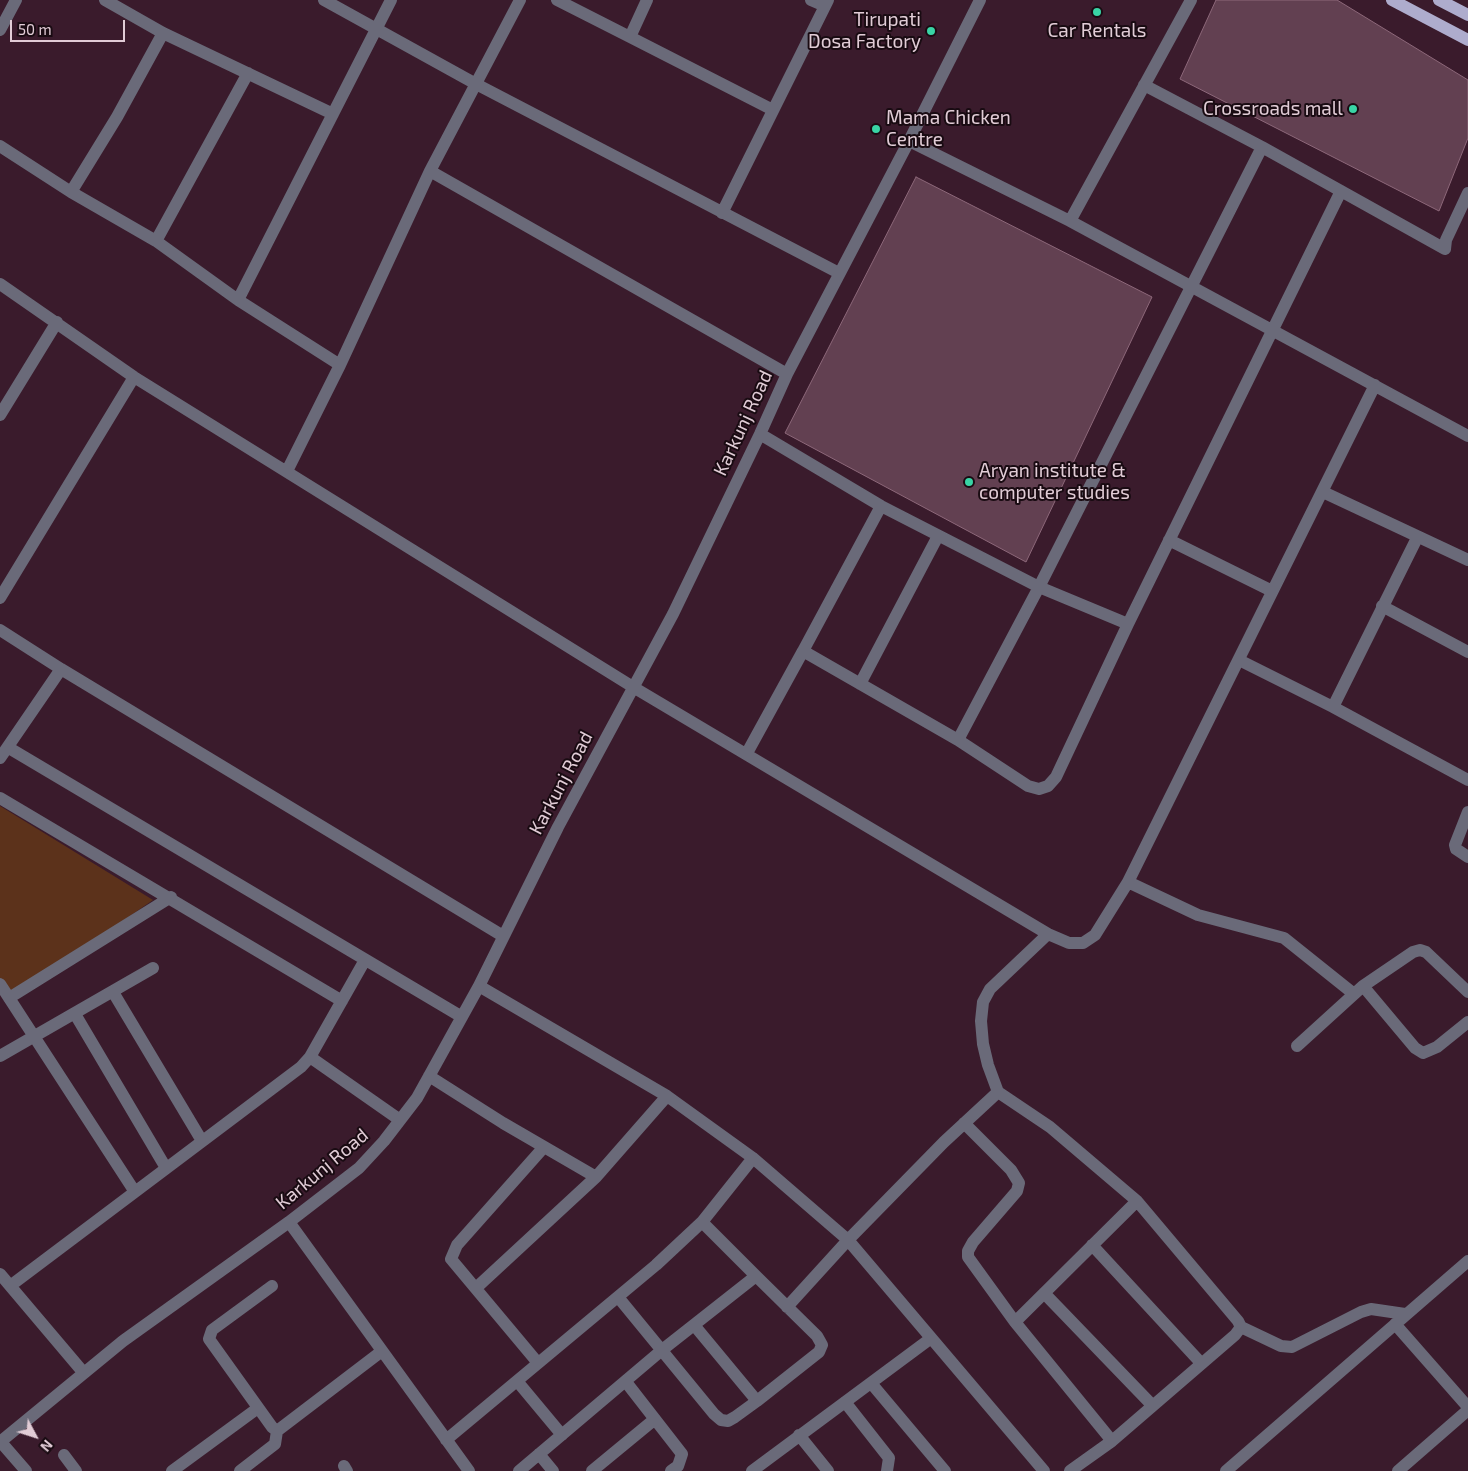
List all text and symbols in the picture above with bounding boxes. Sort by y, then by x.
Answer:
marker: Car Rentals [1091,6,1103,18]
place label: Tirupati Dosa Factory [808,9,921,53]
scale bar [12,10,128,42]
text: 50 m [18,20,52,38]
place label: Car Rentals [1048,20,1146,42]
marker: Tirupati Dosa Factory [925,25,937,37]
place label: Crossroads mall [1203,98,1343,120]
marker: Crossroads mall [1347,103,1359,115]
place label: Mama Chicken Centre [886,107,1011,151]
marker: Mama Chicken Centre [870,123,882,135]
street label: Karkunj Road [709,367,777,479]
place label: Aryan institute & computer studies [979,460,1130,504]
marker: Aryan institute & computer studies [963,476,975,488]
street label: Karkunj Road [524,728,598,838]
street label: Karkunj Road [271,1124,373,1214]
north arrow [10,1411,60,1461]
text: N [37,1437,57,1455]

